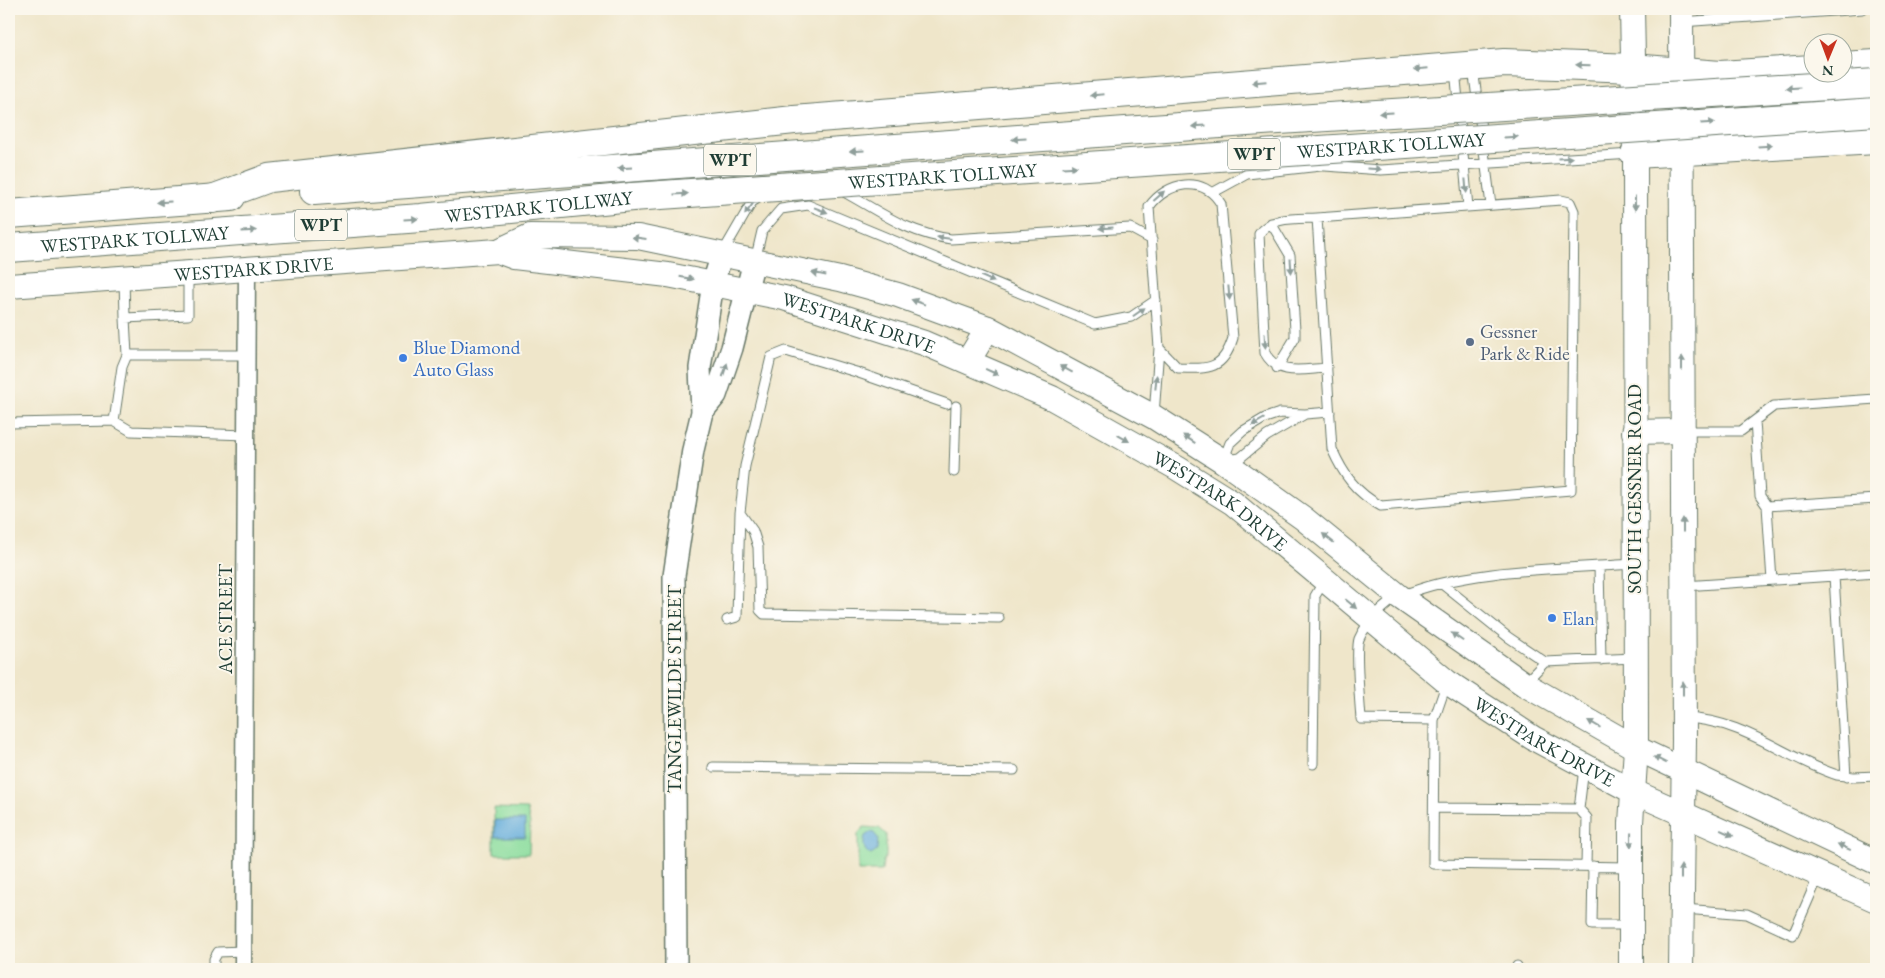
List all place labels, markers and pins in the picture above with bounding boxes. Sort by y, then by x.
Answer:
place label: Gessner Park & Ride [1480,319,1570,366]
place label: Blue Diamond Auto Glass [412,335,521,382]
marker: Gessner Park & Ride [1464,336,1476,348]
marker: Blue Diamond Auto Glass [397,352,409,364]
place label: Elan [1562,606,1595,631]
marker: Elan [1546,612,1558,624]

